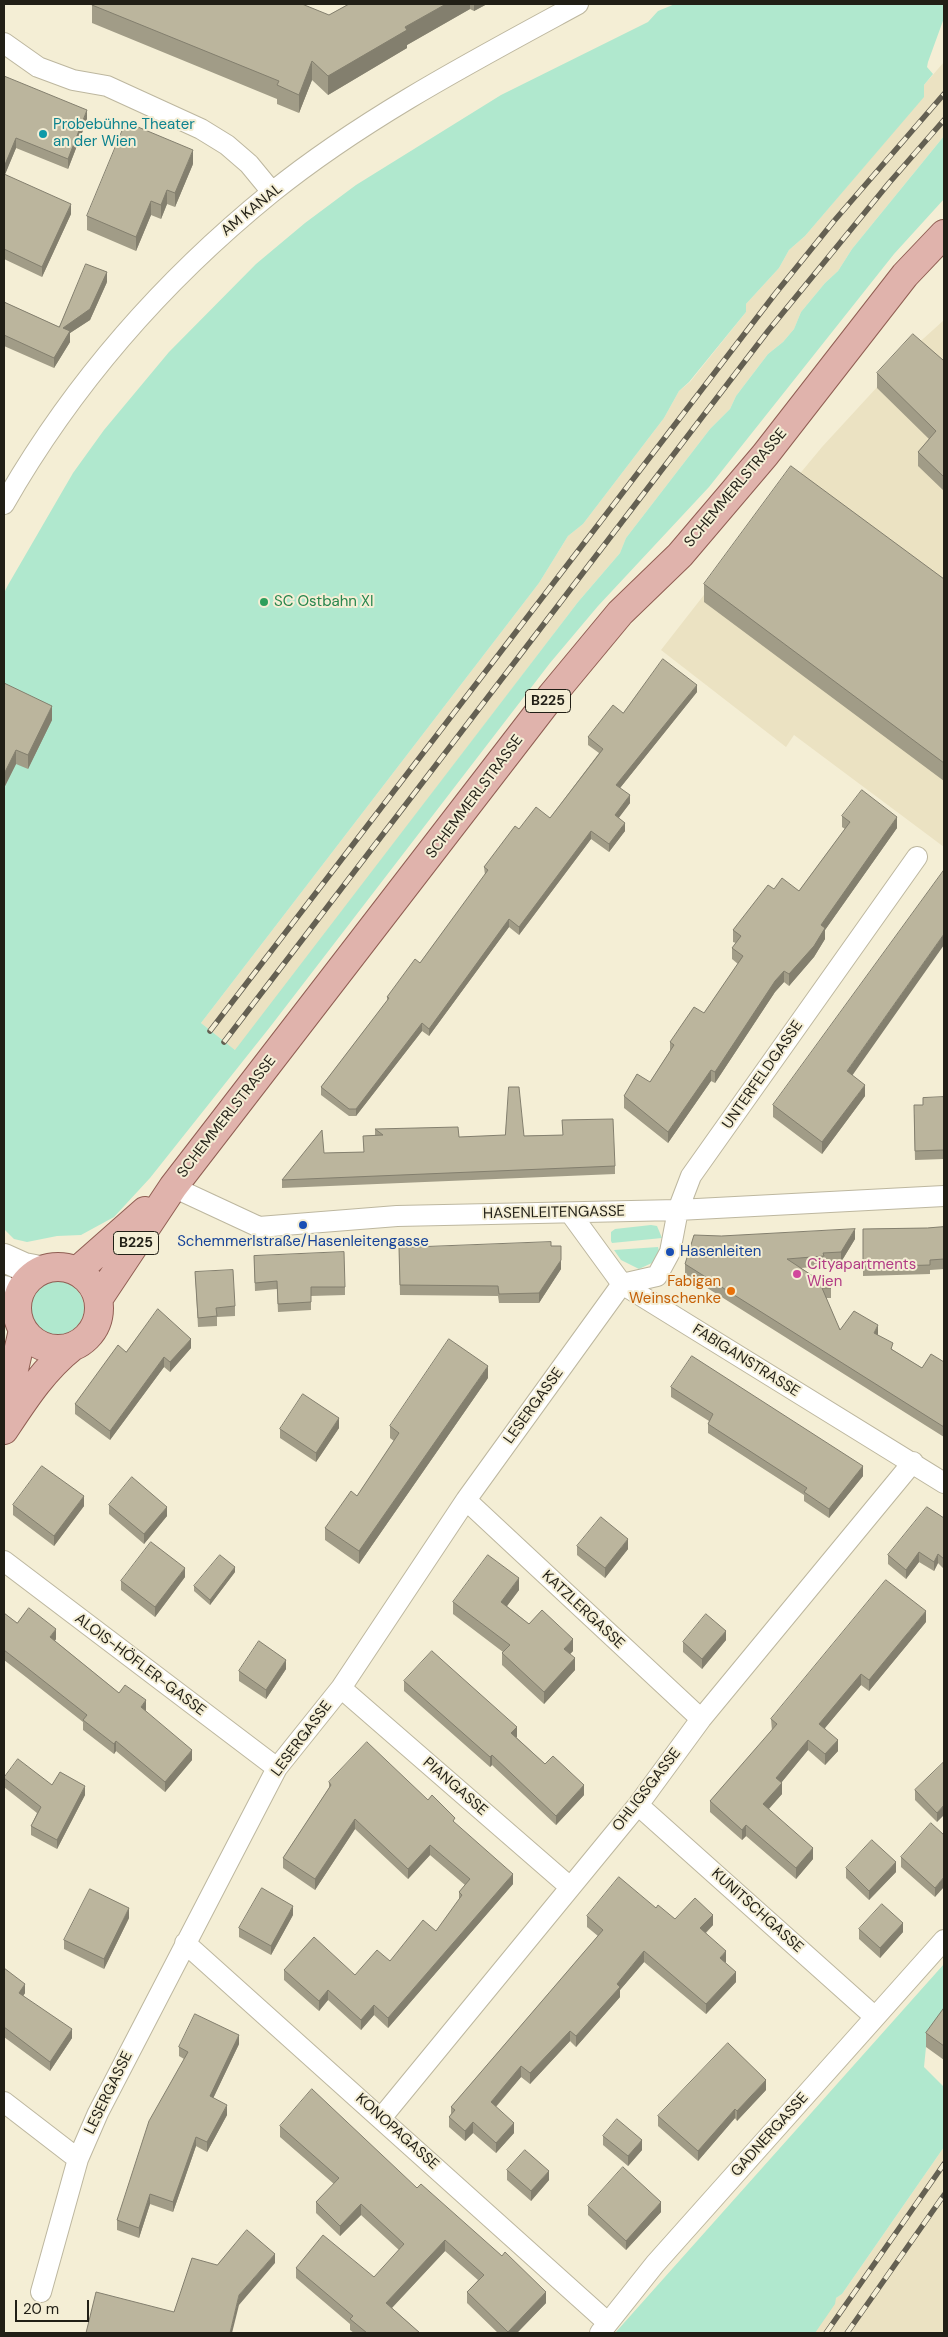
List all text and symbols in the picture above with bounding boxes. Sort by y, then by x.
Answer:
place label: Probebühne Theater an der Wien [53,116,195,151]
marker: Probebühne Theater an der Wien [37,128,49,140]
street label: AM KANAL [218,180,286,240]
street label: SCHEMMERLSTRASSE [681,425,791,551]
place label: SC Ostbahn XI [274,593,373,611]
marker: SC Ostbahn XI [258,596,270,608]
road number: B225 [526,689,570,712]
street label: SCHEMMERLSTRASSE [423,732,527,862]
street label: UNTERFELDGASSE [719,1017,807,1133]
street label: SCHEMMERLSTRASSE [174,1052,280,1182]
street label: HASENLEITENGASSE [483,1203,625,1223]
marker: Schemmerlstraße/Hasenleitengasse [297,1219,309,1231]
road number: B225 [114,1232,158,1254]
place label: Schemmerlstraße/Hasenleitengasse [177,1233,429,1251]
place label: Hasenleiten [680,1243,761,1261]
marker: Hasenleiten [664,1246,676,1258]
place label: Cityapartments Wien [807,1256,916,1291]
marker: Cityapartments Wien [791,1268,803,1280]
place label: Fabigan Weinschenke [629,1273,721,1308]
marker: Fabigan Weinschenke [725,1285,737,1297]
street label: FABIGANSTRASSE [689,1321,803,1401]
street label: LESERGASSE [500,1364,568,1448]
street label: KATZLERGASSE [538,1567,628,1653]
street label: ALOIS-HÖFLER-GASSE [71,1610,209,1720]
street label: LESERGASSE [268,1698,336,1780]
street label: OHLIGSGASSE [609,1745,685,1835]
street label: PIANGASSE [419,1754,491,1820]
street label: KUNITSCHGASSE [707,1865,807,1957]
street label: LESERGASSE [81,2049,137,2137]
street label: GADNERGASSE [728,2089,812,2181]
street label: KONOPAGASSE [352,2090,442,2174]
scale bar [18,2290,91,2322]
text: 20 m [23,2299,59,2319]

